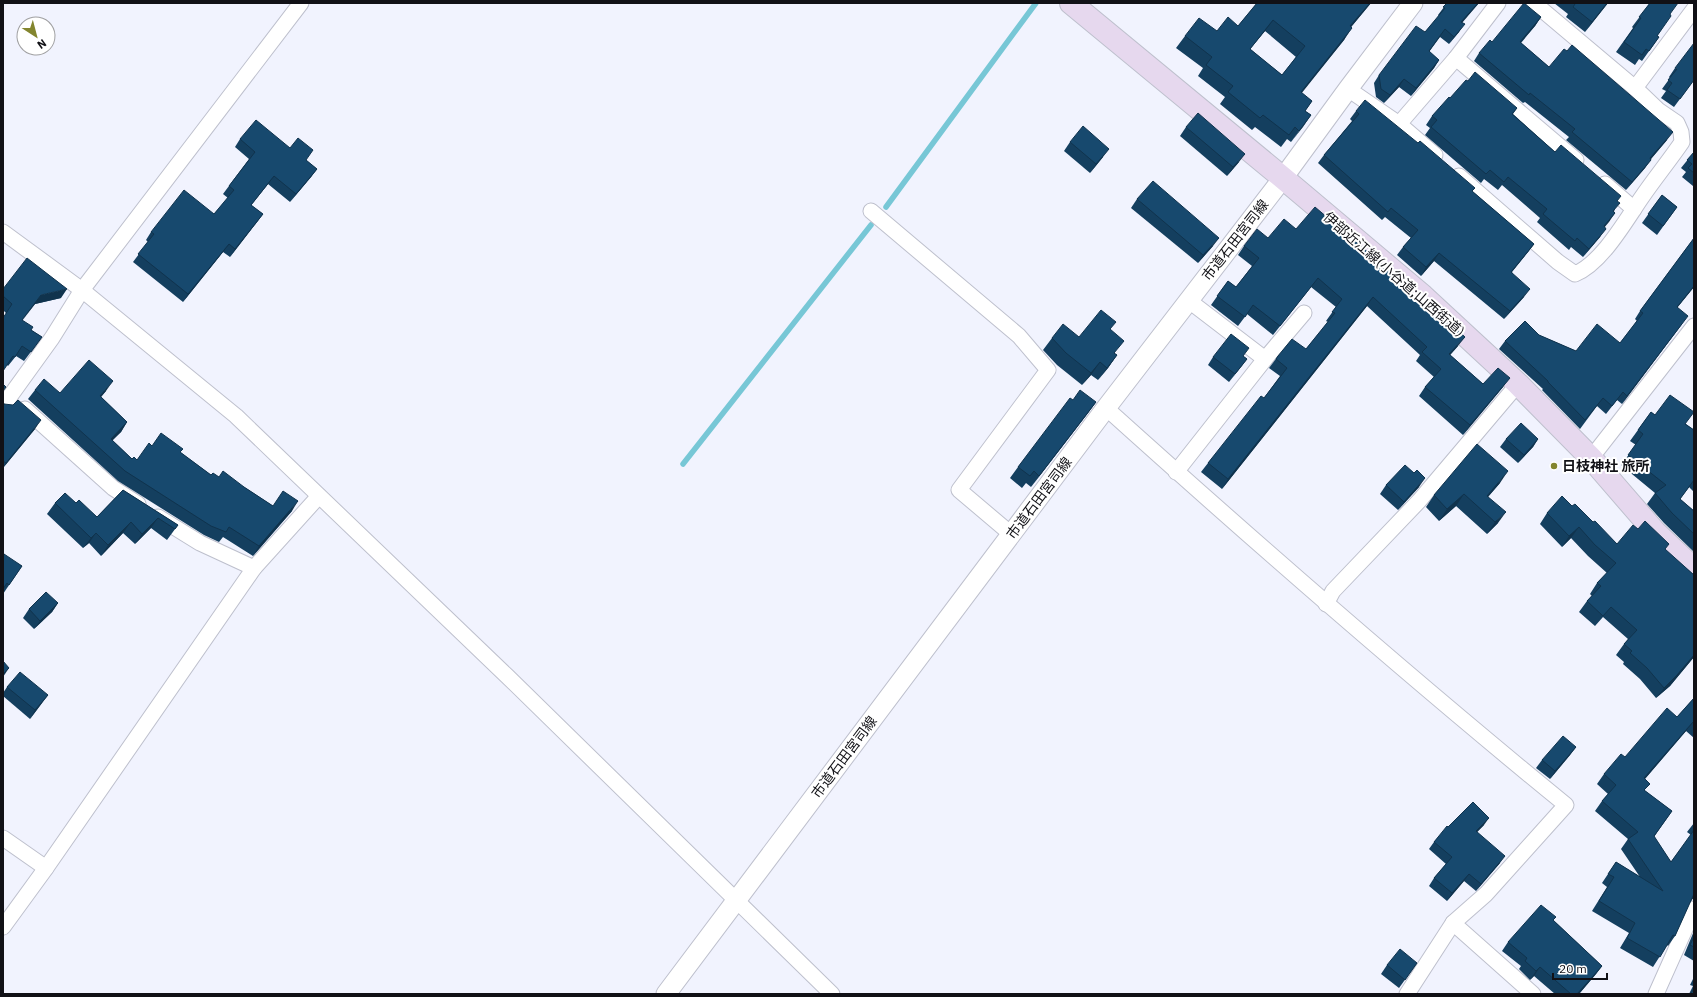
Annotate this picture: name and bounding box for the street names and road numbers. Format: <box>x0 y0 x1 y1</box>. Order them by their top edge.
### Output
street label: 市道石田宮司線 <box>1198 196 1272 284</box>
street label: 伊部近江線(小谷道;山西街道) <box>1320 208 1468 340</box>
street label: 市道石田宮司線 <box>1002 453 1076 543</box>
street label: 市道石田宮司線 <box>807 712 881 802</box>

